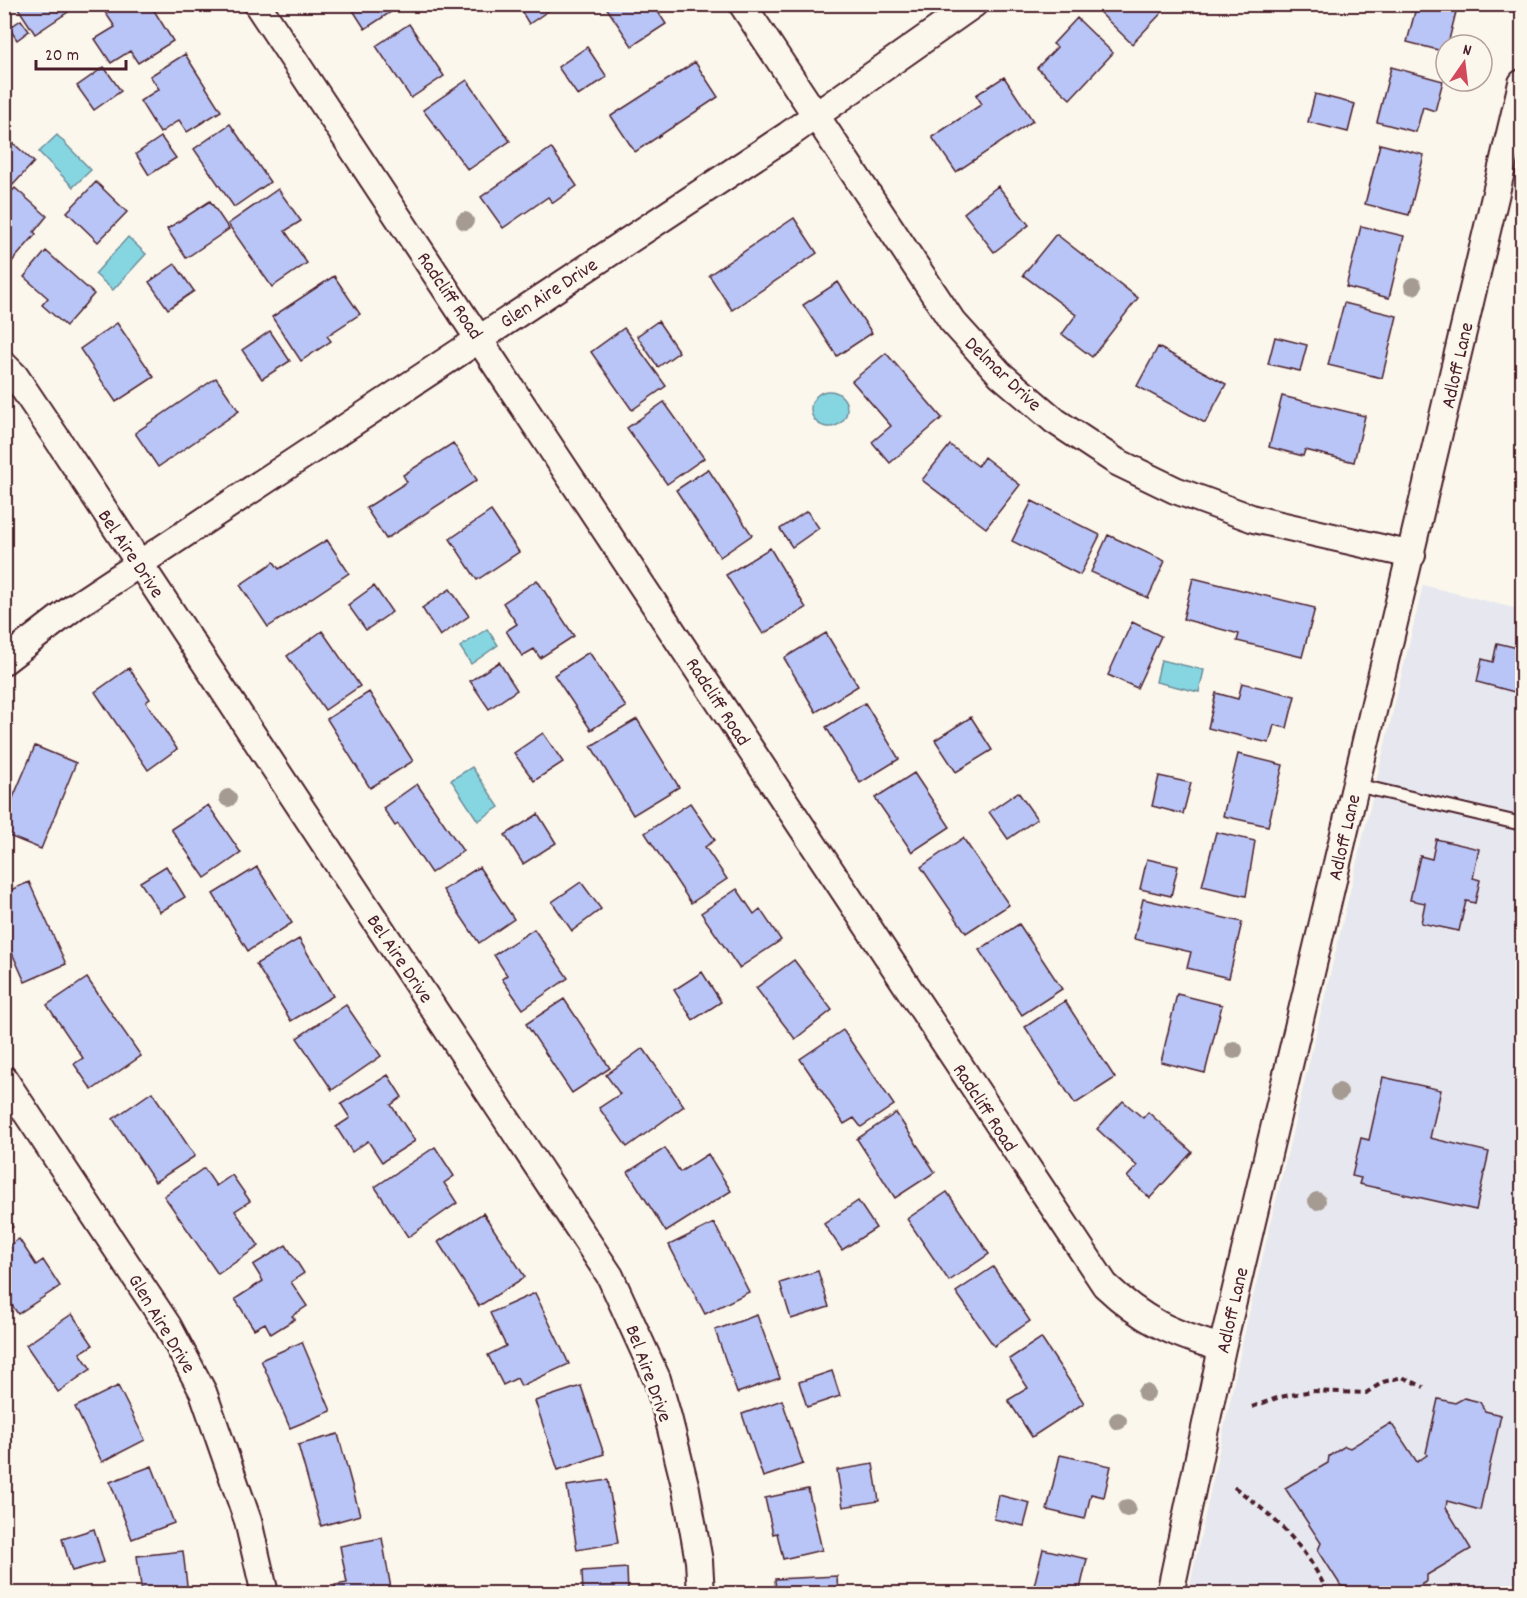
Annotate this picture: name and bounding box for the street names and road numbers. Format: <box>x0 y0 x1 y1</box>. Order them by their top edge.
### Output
street label: Radcliff Road <box>409 247 488 346</box>
street label: Glen Aire Drive <box>495 252 604 337</box>
street label: Adloff Lane <box>1435 320 1482 412</box>
street label: Delmar Drive <box>957 331 1047 419</box>
street label: Bel Aire Drive <box>90 505 170 605</box>
street label: Radcliff Road <box>677 653 756 752</box>
street label: Adloff Lane <box>1322 792 1369 884</box>
street label: Bel Aire Drive <box>359 910 439 1010</box>
street label: Radcliff Road <box>944 1059 1023 1158</box>
street label: Adloff Lane <box>1210 1265 1257 1357</box>
street label: Glen Aire Drive <box>120 1270 201 1380</box>
street label: Bel Aire Drive <box>617 1322 678 1427</box>

